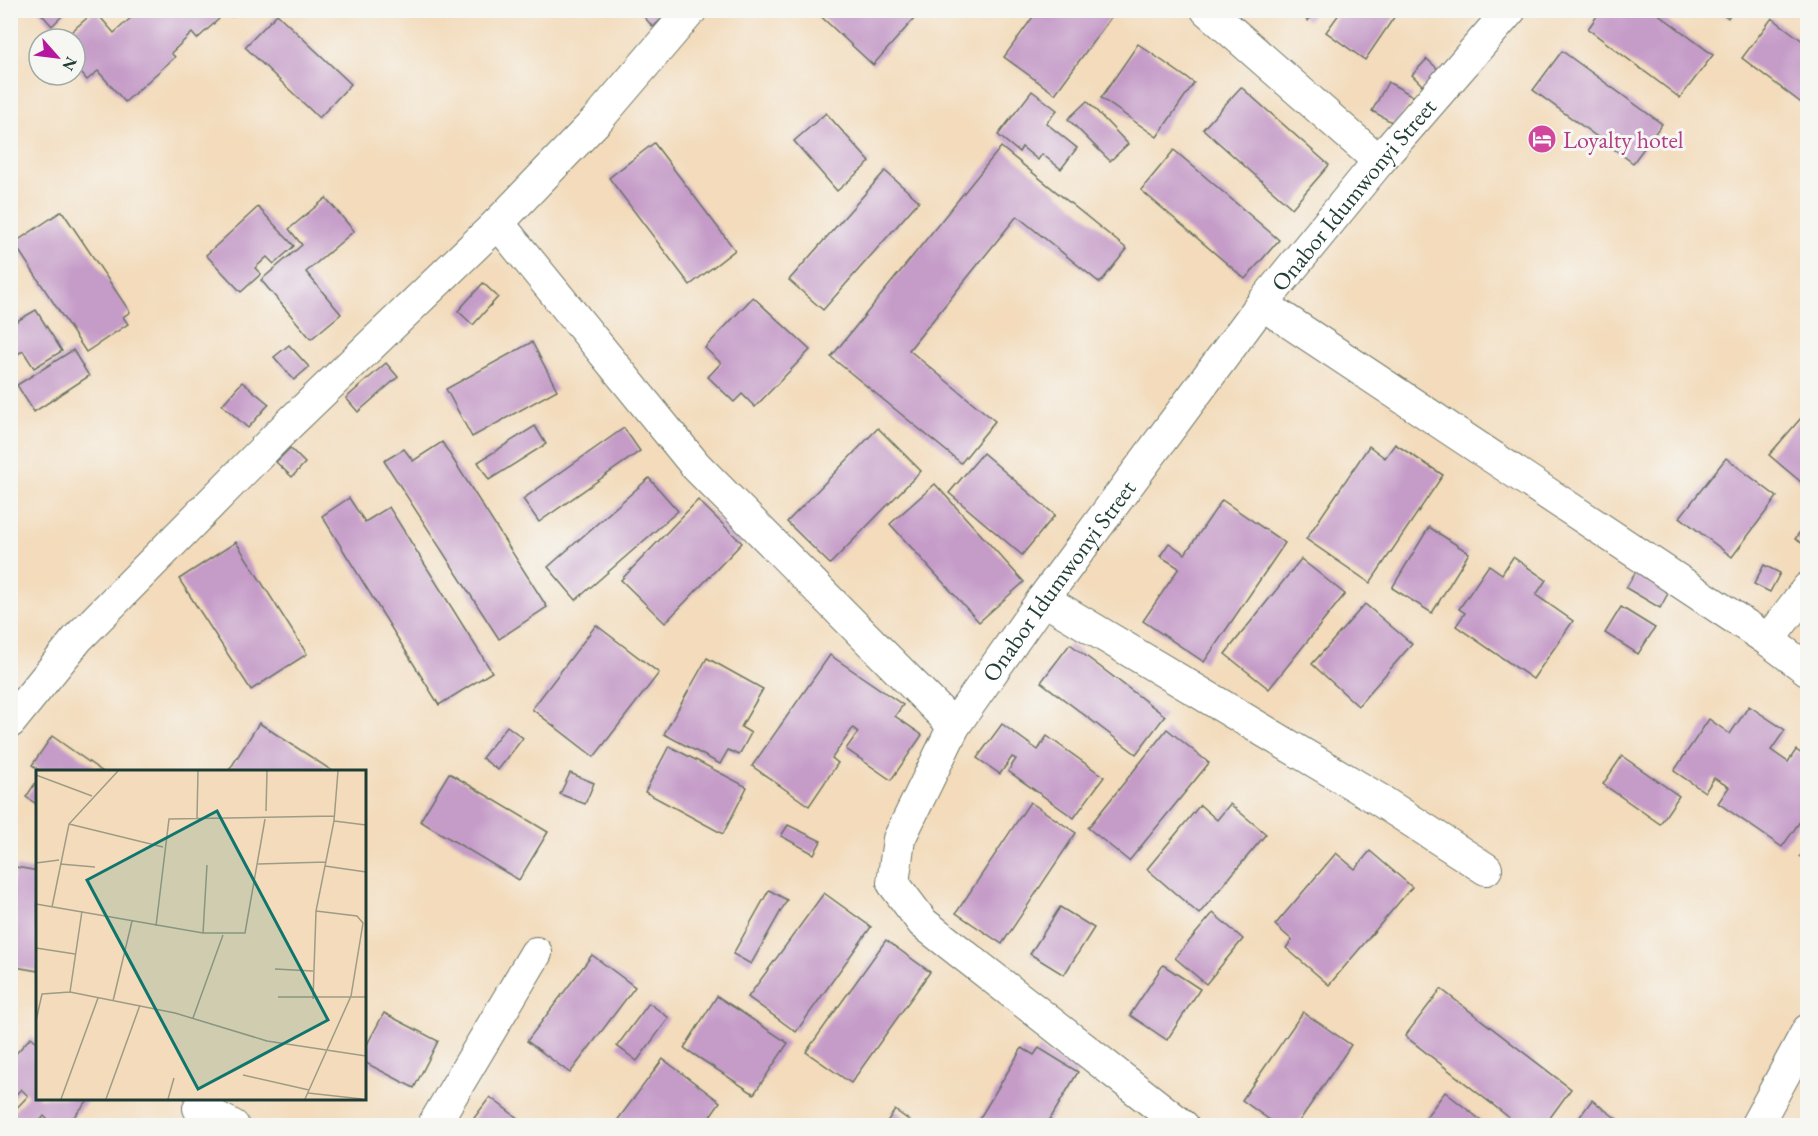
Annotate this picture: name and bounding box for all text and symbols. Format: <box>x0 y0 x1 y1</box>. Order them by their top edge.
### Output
north arrow <box>27 27 87 87</box>
text: N <box>57 53 82 74</box>
street label: Onabor Idumwonyi Street <box>1264 91 1443 297</box>
hotel icon: Loyalty hotel <box>1526 123 1558 155</box>
place label: Loyalty hotel <box>1563 124 1684 155</box>
street label: Onabor Idumwonyi Street <box>975 473 1142 687</box>
inset map <box>36 770 366 1100</box>

